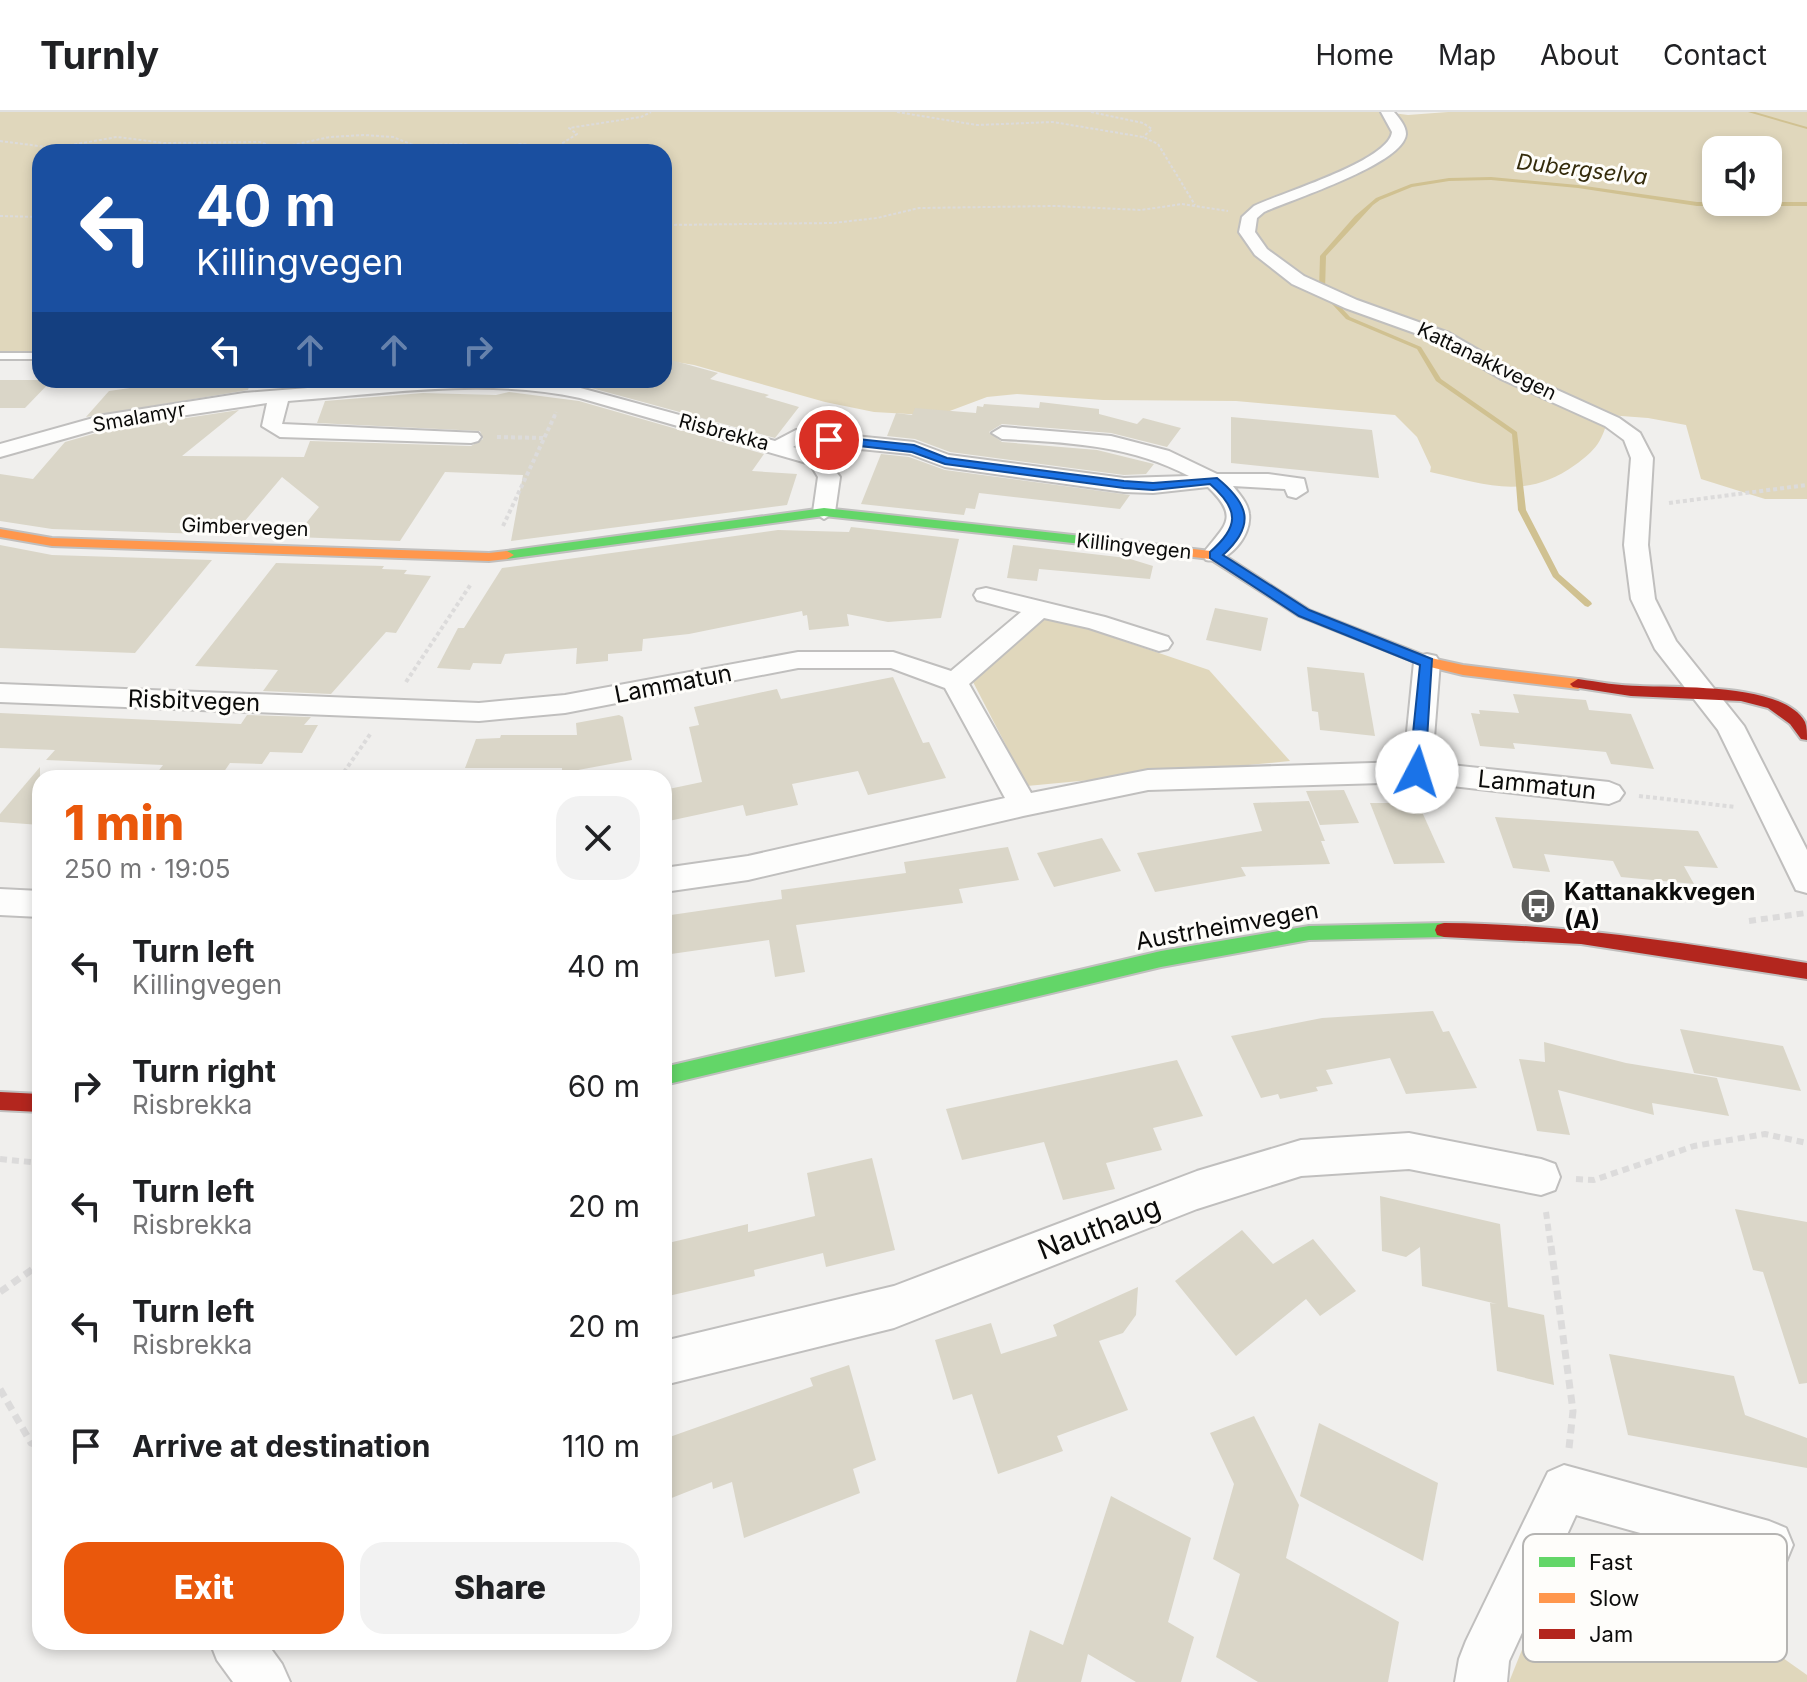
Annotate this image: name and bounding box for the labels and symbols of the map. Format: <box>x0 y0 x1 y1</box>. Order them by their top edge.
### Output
water label: Dubergselva <box>1515 148 1649 190</box>
street label: Kattanakkvegen <box>1413 317 1561 405</box>
street label: Smalamyr <box>91 397 188 437</box>
pin <box>795 406 863 474</box>
street label: Risbrekka <box>676 408 772 456</box>
street label: Gimbervegen <box>181 513 309 541</box>
street label: Killingvegen <box>1075 528 1193 564</box>
street label: Lammatun <box>612 658 734 709</box>
street label: Risbitvegen <box>127 684 261 717</box>
position arrow <box>1375 730 1459 814</box>
street label: Lammatun <box>1476 764 1598 805</box>
place label: Kattanakkvegen (A) <box>1564 877 1756 934</box>
bus stop icon: Kattanakkvegen (A) <box>1519 887 1557 925</box>
street label: Austrheimvegen <box>1133 895 1321 956</box>
street label: Nauthaug <box>1033 1189 1165 1267</box>
legend <box>1523 1534 1787 1662</box>
text: Fast <box>1589 1549 1633 1575</box>
text: Slow <box>1589 1585 1639 1611</box>
text: Jam <box>1589 1621 1633 1647</box>

